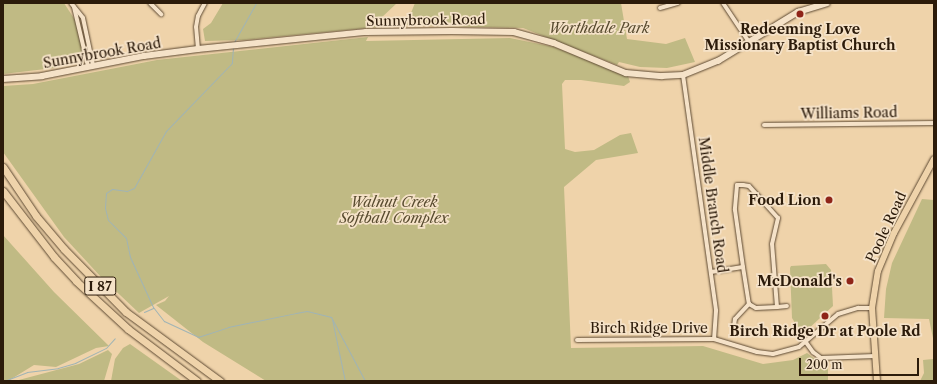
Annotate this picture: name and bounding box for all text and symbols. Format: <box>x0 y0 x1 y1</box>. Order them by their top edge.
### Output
marker: Redeeming Love Missionary Baptist Church <box>795 9 805 19</box>
street label: Sunnybrook Road <box>366 11 486 29</box>
park label: Worthdale Park <box>549 20 649 36</box>
place label: Redeeming Love Missionary Baptist Church <box>704 21 896 54</box>
street label: Sunnybrook Road <box>42 34 162 72</box>
street label: Williams Road <box>800 104 898 122</box>
street label: Middle Branch Road <box>695 136 731 274</box>
street label: Poole Road <box>862 189 910 265</box>
place label: Food Lion <box>748 192 821 208</box>
park label: Walnut Creek Softball Complex <box>340 194 448 226</box>
marker: Food Lion <box>824 195 834 205</box>
place label: McDonald's <box>757 273 842 289</box>
road number: I 87 <box>84 275 116 297</box>
marker: McDonald's <box>845 276 855 286</box>
marker: Birch Ridge Dr at Poole Rd <box>820 311 830 321</box>
street label: Birch Ridge Drive <box>590 320 708 336</box>
place label: Birch Ridge Dr at Poole Rd <box>729 323 921 339</box>
scale bar <box>801 350 921 376</box>
text: 200 m <box>806 357 843 372</box>

